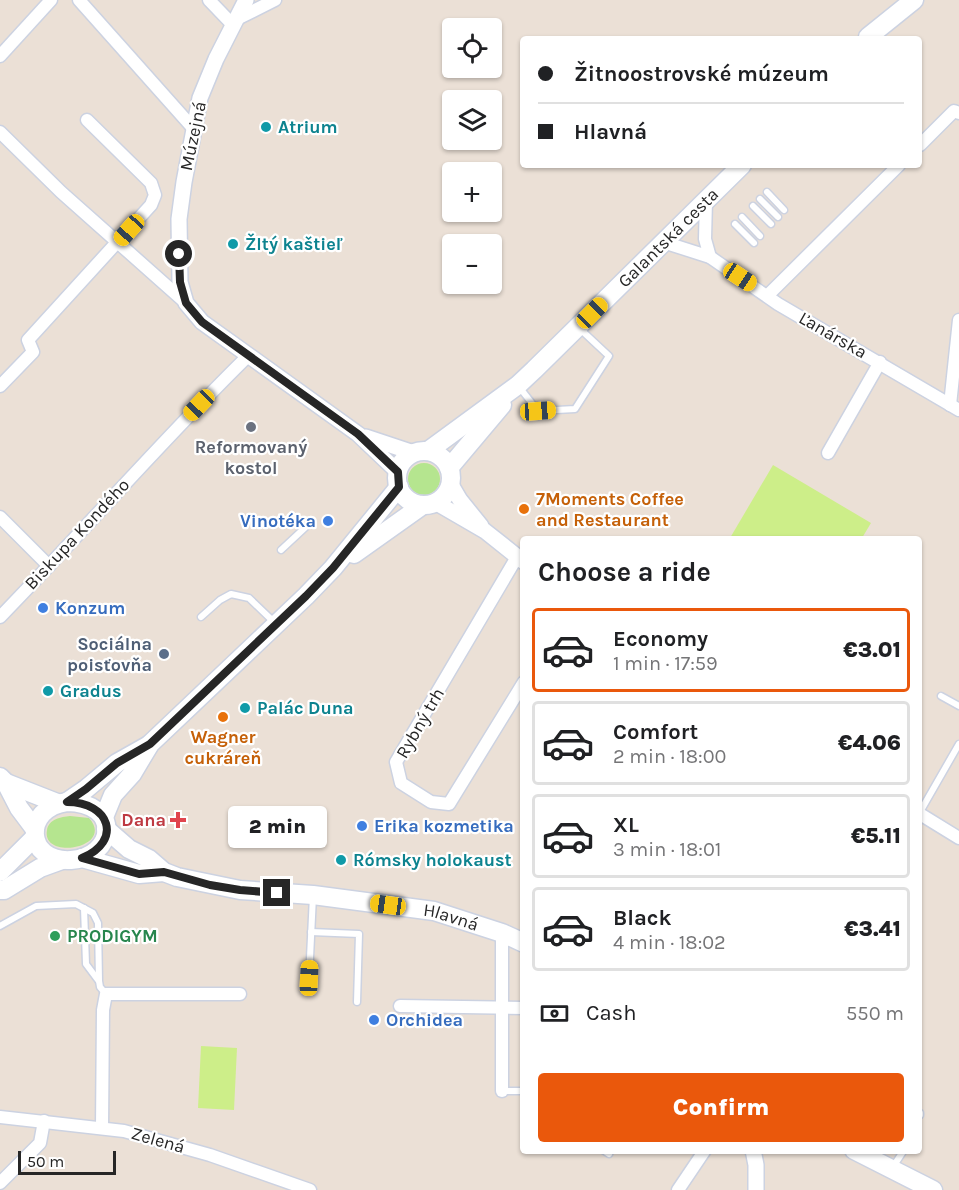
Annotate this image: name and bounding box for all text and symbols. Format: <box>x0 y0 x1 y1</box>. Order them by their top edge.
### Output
map controls <box>442 18 502 294</box>
button: locate <box>442 18 502 78</box>
text: Žitnoostrovské múzeum <box>574 61 829 87</box>
button: layers <box>442 90 502 150</box>
street label: Múzejná <box>175 99 211 173</box>
place label: Atrium <box>278 116 338 138</box>
text: Hlavná <box>574 119 647 145</box>
marker: Atrium <box>259 120 273 134</box>
button: + <box>442 162 502 222</box>
street label: Galantská cesta <box>613 183 723 292</box>
car <box>110 211 148 249</box>
place label: Žltý kaštieľ <box>245 233 343 255</box>
button: − <box>442 234 502 294</box>
marker: Žltý kaštieľ <box>226 237 240 251</box>
route start <box>165 240 192 267</box>
car <box>720 260 760 294</box>
car <box>573 294 611 332</box>
street label: Ľanárska <box>795 307 871 363</box>
car <box>180 386 218 424</box>
car <box>519 401 557 421</box>
marker: Reformovaný kostol <box>244 420 258 434</box>
place label: Reformovaný kostol <box>195 436 307 479</box>
street label: Biskupa Kondého <box>20 474 134 594</box>
place label: 7Moments Coffee and Restaurant <box>536 488 684 531</box>
marker: 7Moments Coffee and Restaurant <box>517 502 531 516</box>
place label: Vinotéka <box>240 510 316 532</box>
marker: Vinotéka <box>321 514 335 528</box>
text: Choose a ride <box>538 556 711 588</box>
place label: Konzum <box>55 597 125 619</box>
marker: Konzum <box>36 601 50 615</box>
icon: car <box>541 623 595 677</box>
text: Economy <box>613 626 708 652</box>
place label: Sociálna poisťovňa <box>67 633 152 676</box>
text: €3.01 <box>843 637 901 663</box>
marker: Sociálna poisťovňa <box>157 647 171 661</box>
text: 1 min · 17:59 <box>613 652 718 675</box>
place label: Gradus <box>60 680 122 702</box>
marker: Gradus <box>41 684 55 698</box>
street label: Rybný trh <box>391 684 449 762</box>
place label: Palác Duna <box>257 697 353 719</box>
marker: Palác Duna <box>238 701 252 715</box>
marker: Wagner cukráreň <box>216 710 230 724</box>
icon: car <box>541 716 595 770</box>
text: Comfort <box>613 719 698 745</box>
place label: Wagner cukráreň <box>185 726 261 769</box>
text: €4.06 <box>838 730 901 756</box>
text: 2 min · 18:00 <box>613 745 726 768</box>
callout: 2 min <box>228 806 326 848</box>
place label: Dana <box>121 809 166 831</box>
icon: car <box>541 809 595 863</box>
text: XL <box>613 812 639 838</box>
marker: Dana <box>171 813 185 827</box>
text: 2 min <box>249 815 306 838</box>
place label: Erika kozmetika <box>374 815 514 837</box>
marker: Erika kozmetika <box>355 819 369 833</box>
text: €5.11 <box>851 823 901 849</box>
text: 3 min · 18:01 <box>613 838 721 861</box>
place label: Rómsky holokaust <box>353 849 512 871</box>
marker: Rómsky holokaust <box>334 853 348 867</box>
route end <box>263 879 290 906</box>
car <box>369 894 407 916</box>
street label: Hlavná <box>422 899 481 936</box>
icon: car <box>541 902 595 956</box>
text: Black <box>613 905 672 931</box>
text: €3.41 <box>844 916 901 942</box>
place label: PRODIGYM <box>67 925 158 947</box>
marker: PRODIGYM <box>48 929 62 943</box>
text: 4 min · 18:02 <box>613 931 726 954</box>
car <box>299 960 319 996</box>
icon: cash <box>538 997 571 1030</box>
text: Cash <box>586 1000 636 1026</box>
text: 550 m <box>846 1002 904 1025</box>
place label: Orchidea <box>386 1009 463 1031</box>
marker: Orchidea <box>367 1013 381 1027</box>
button: Confirm <box>538 1073 904 1142</box>
street label: Zelená <box>129 1122 187 1158</box>
scale bar <box>18 1148 116 1176</box>
text: 50 m <box>27 1152 64 1171</box>

